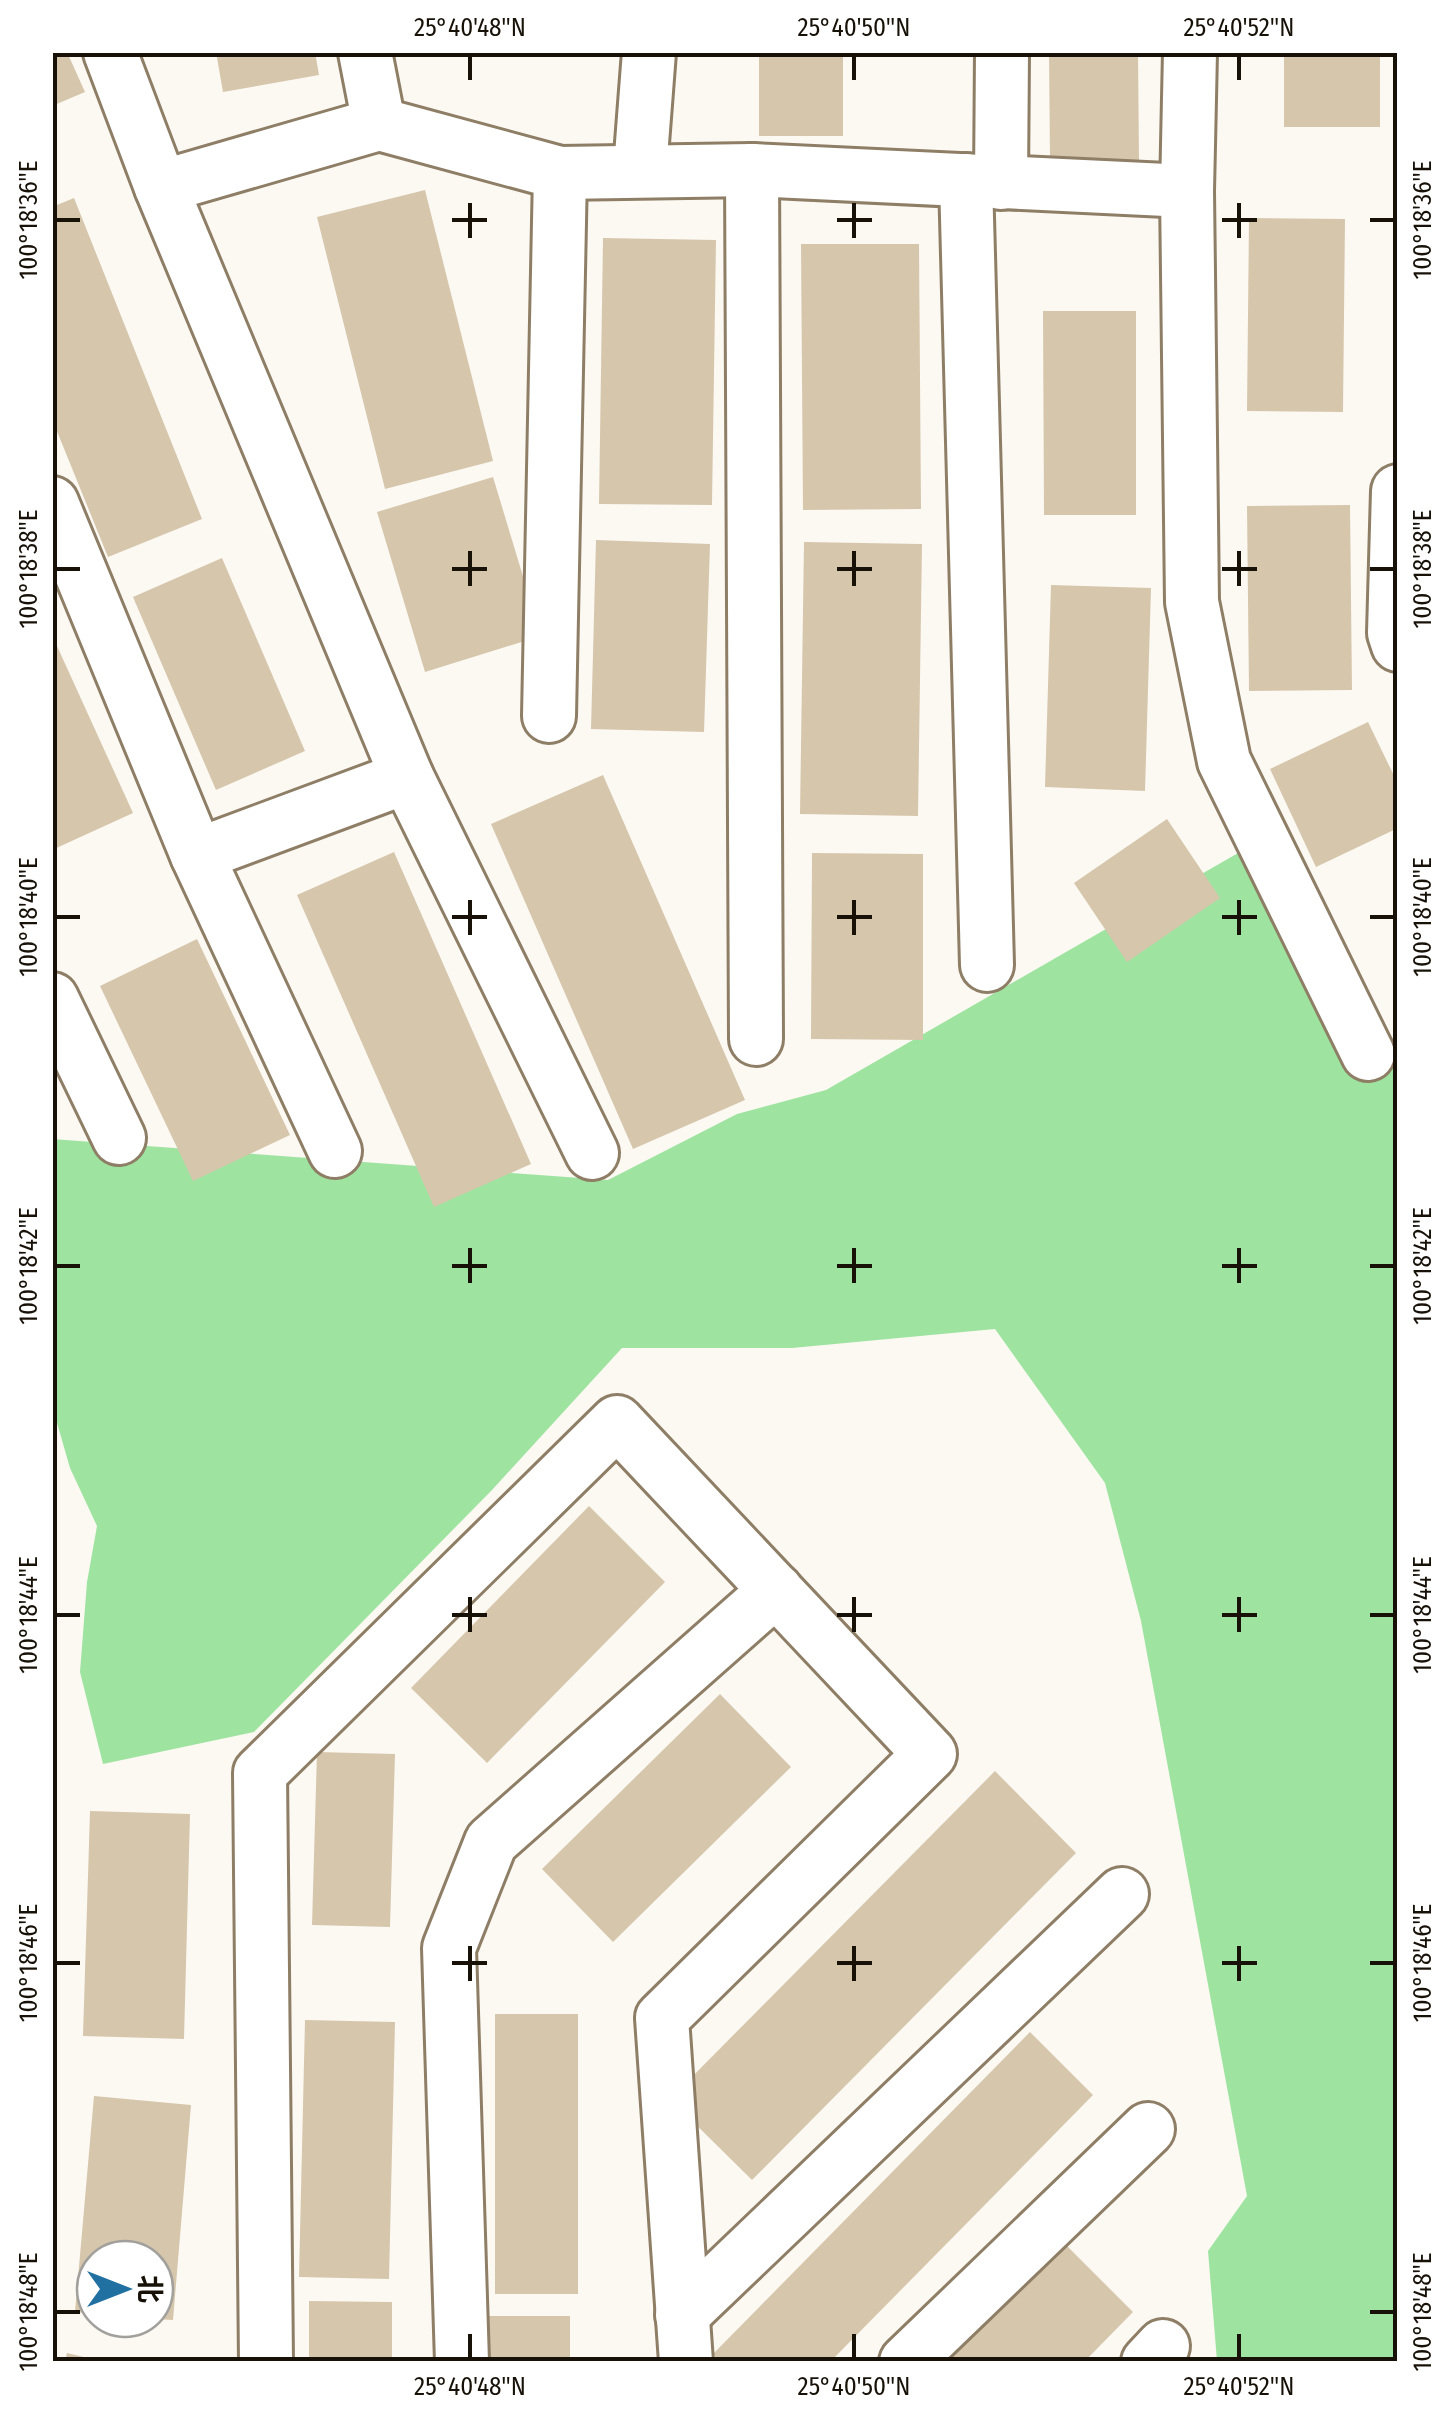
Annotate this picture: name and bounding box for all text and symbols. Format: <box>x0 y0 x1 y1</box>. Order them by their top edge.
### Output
text: 25°40'48"N <box>414 13 526 43</box>
text: 25°40'50"N <box>798 13 910 43</box>
text: 25°40'52"N <box>1184 13 1294 43</box>
text: 100°18'36"E <box>14 161 44 279</box>
text: 100°18'36"E <box>1408 161 1438 279</box>
text: 100°18'38"E <box>14 509 44 629</box>
text: 100°18'38"E <box>1408 509 1438 629</box>
text: 100°18'40"E <box>14 857 44 977</box>
text: 100°18'40"E <box>1408 857 1438 977</box>
text: 100°18'42"E <box>14 1207 44 1325</box>
text: 100°18'42"E <box>1408 1207 1438 1325</box>
text: 100°18'44"E <box>14 1556 44 1674</box>
text: 100°18'44"E <box>1408 1556 1438 1674</box>
text: 100°18'46"E <box>14 1904 44 2022</box>
text: 100°18'46"E <box>1408 1904 1438 2022</box>
north arrow <box>75 2239 175 2339</box>
text: 100°18'48"E <box>14 2253 44 2371</box>
text: 100°18'48"E <box>1408 2253 1438 2371</box>
text: 北 <box>133 2275 166 2303</box>
text: 25°40'48"N <box>414 2372 526 2402</box>
text: 25°40'50"N <box>798 2372 910 2402</box>
text: 25°40'52"N <box>1184 2372 1294 2402</box>

